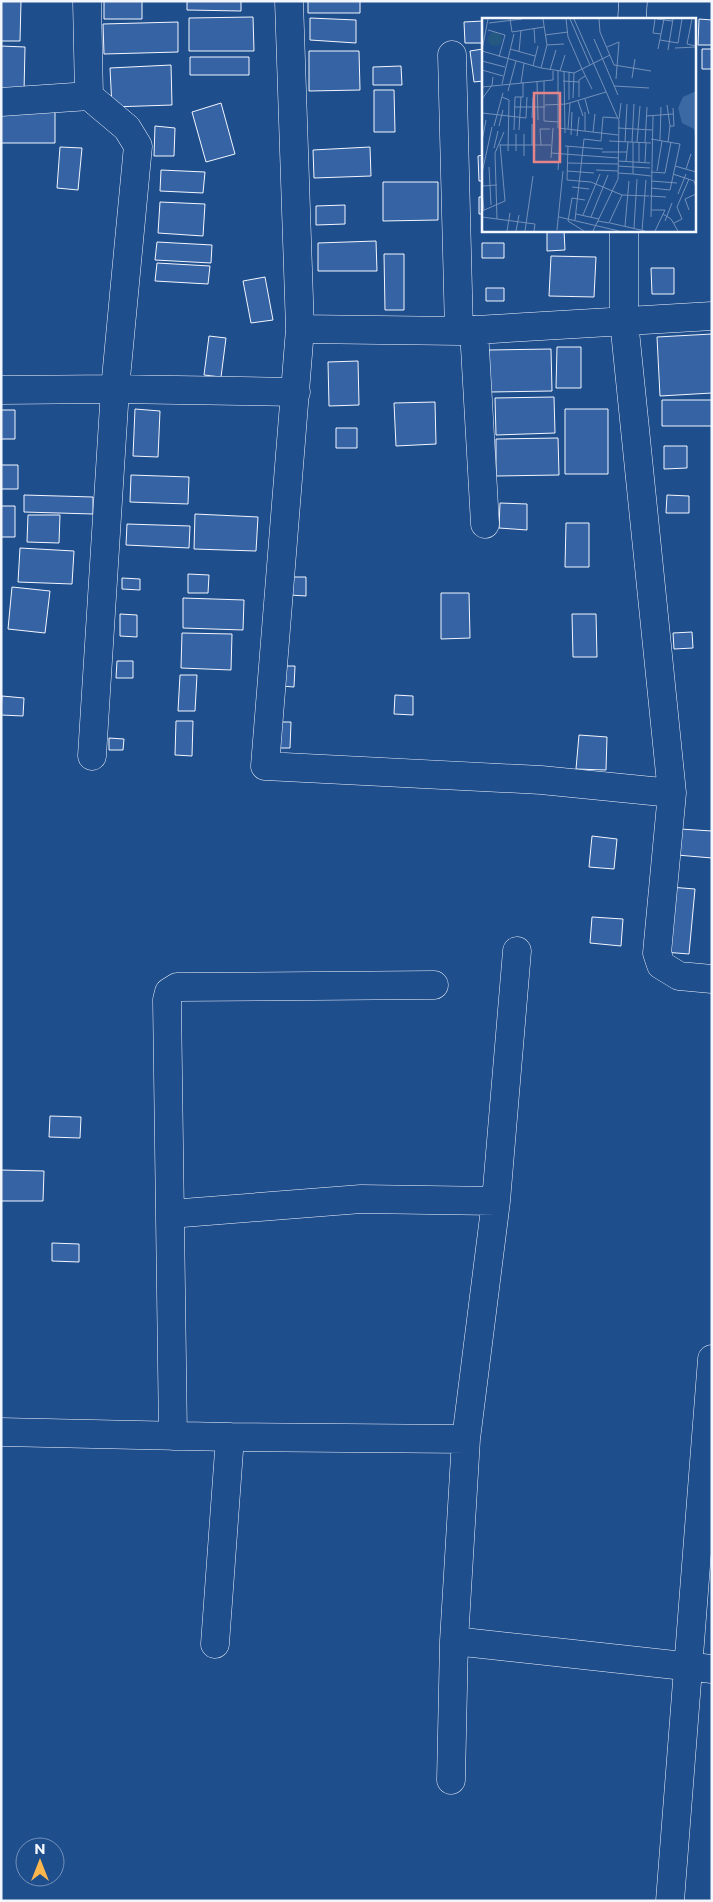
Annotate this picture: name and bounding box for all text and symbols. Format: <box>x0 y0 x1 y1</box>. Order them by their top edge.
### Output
inset map <box>482 18 696 231</box>
north arrow <box>15 1837 65 1887</box>
text: N <box>34 1840 46 1858</box>

